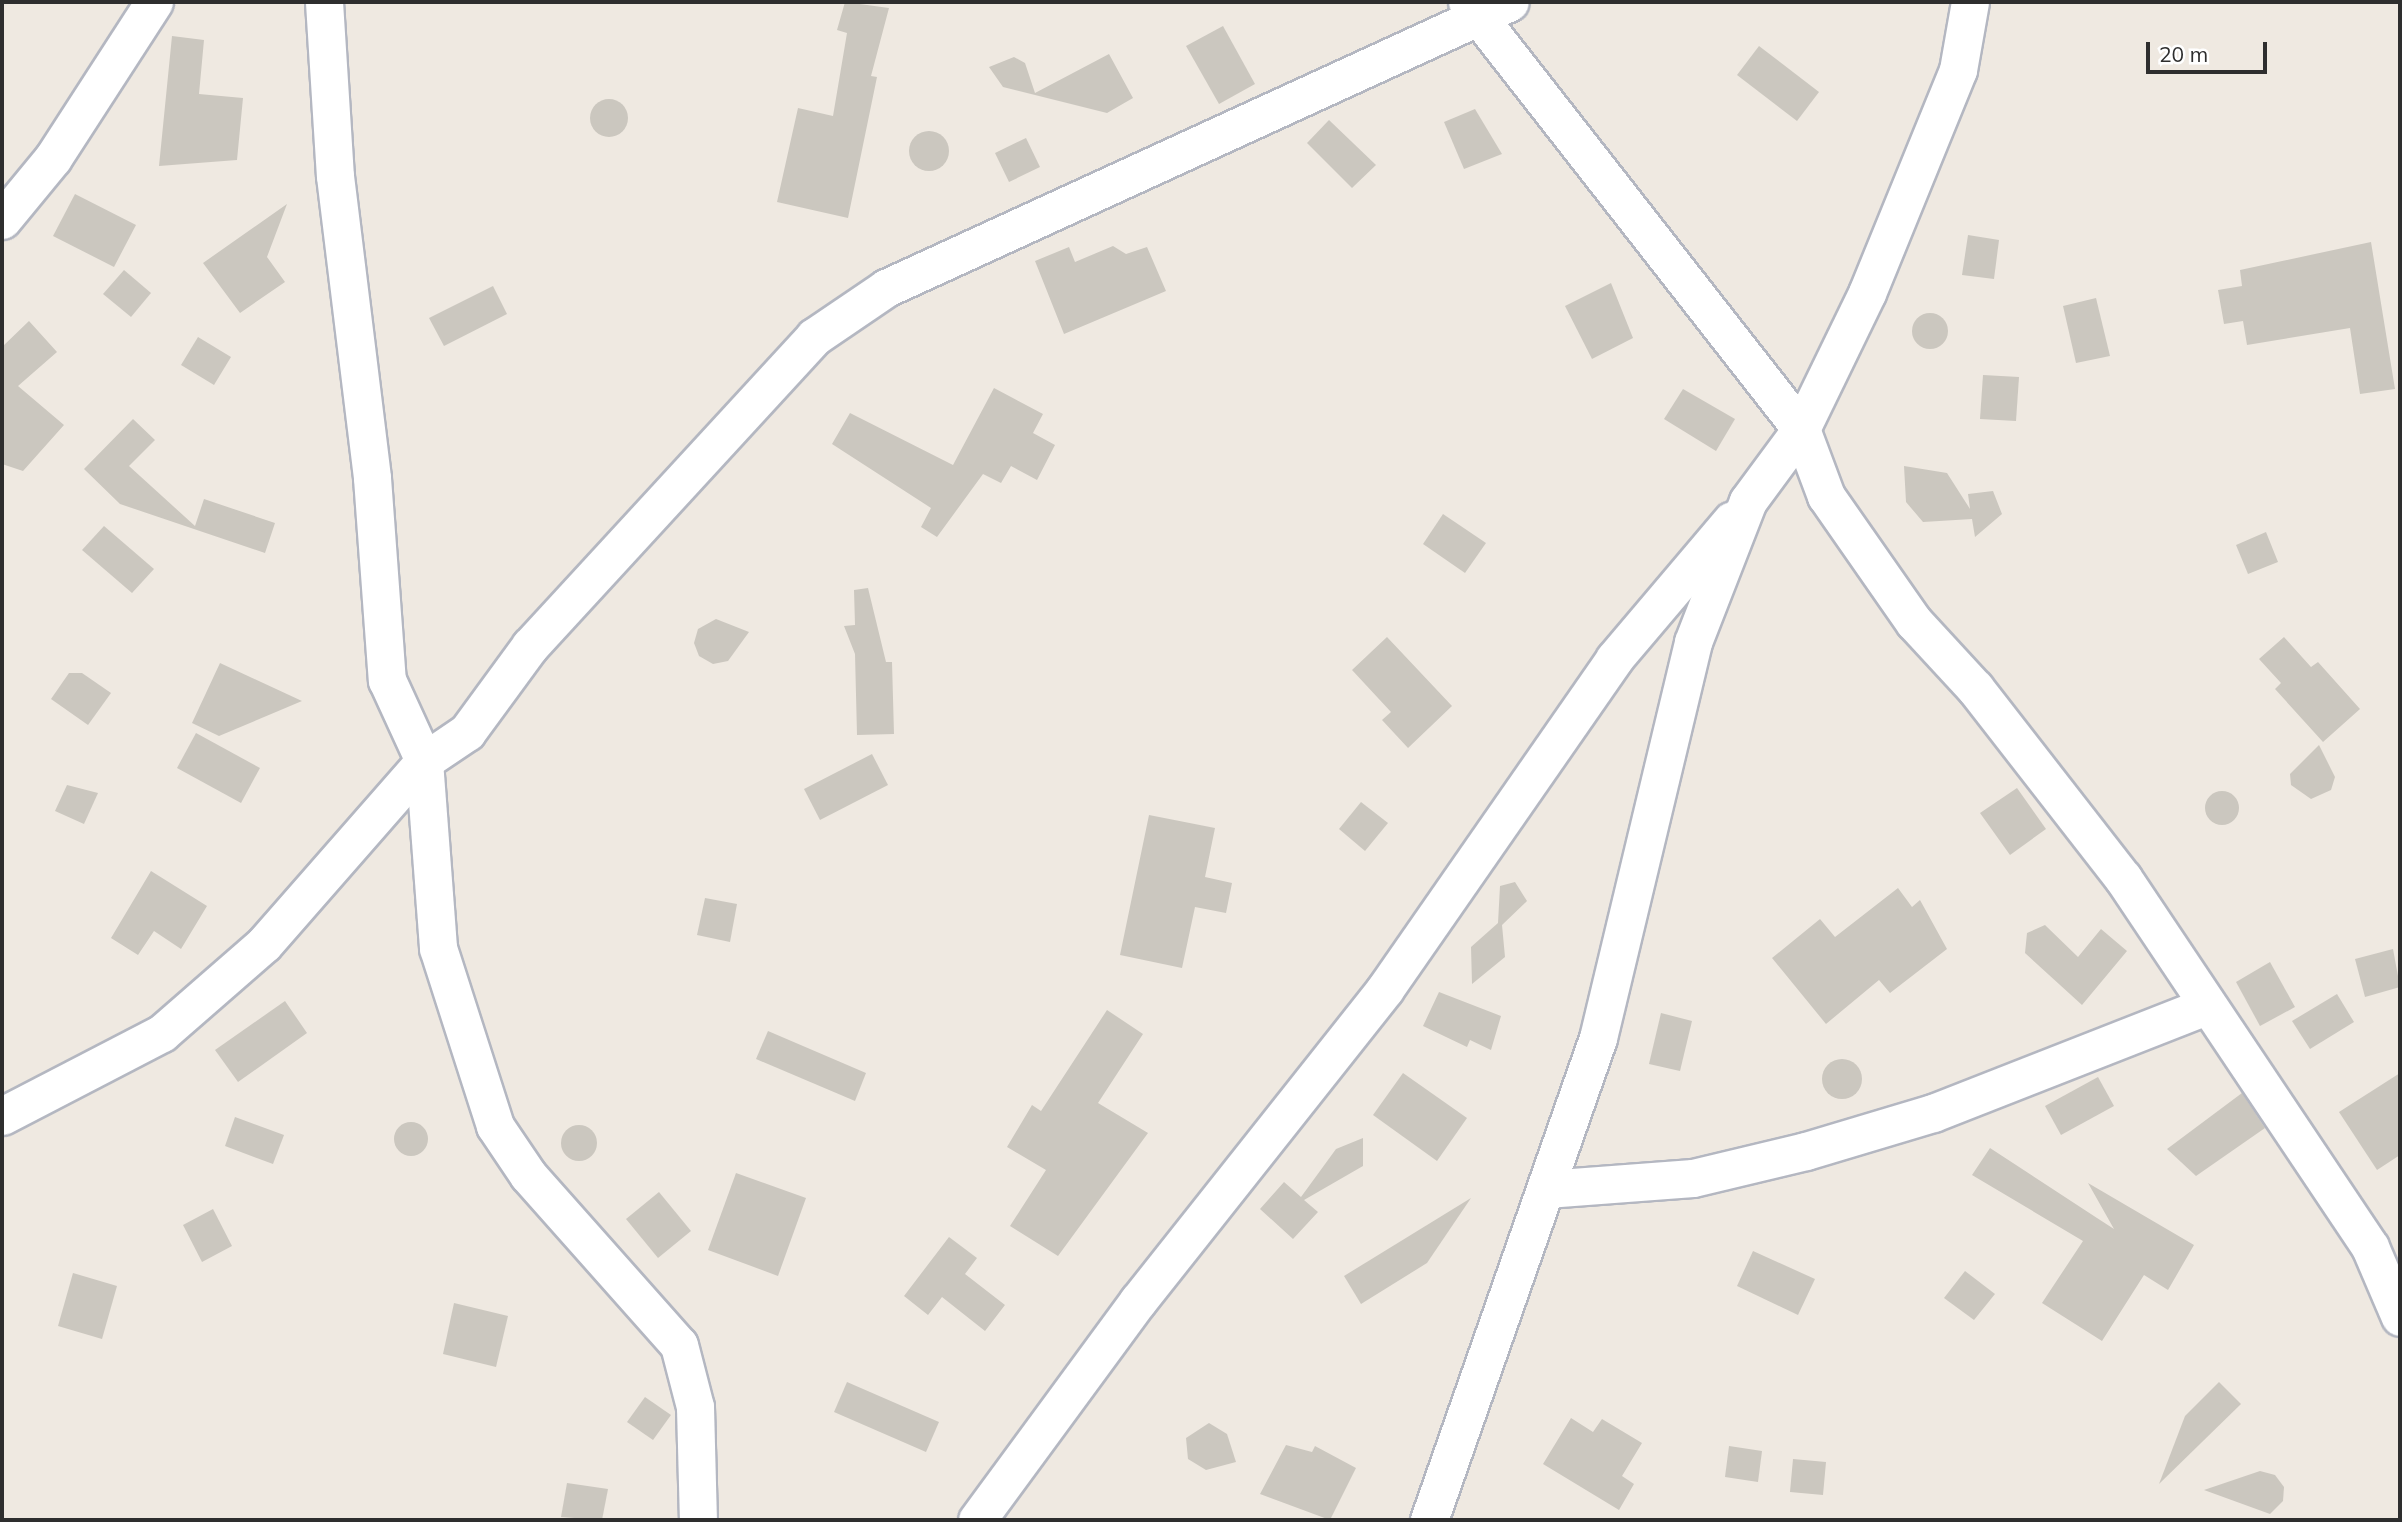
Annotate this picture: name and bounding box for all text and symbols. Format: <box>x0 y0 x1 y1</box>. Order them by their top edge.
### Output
scale bar <box>2150 28 2271 72</box>
text: 20 m <box>2159 41 2208 67</box>

